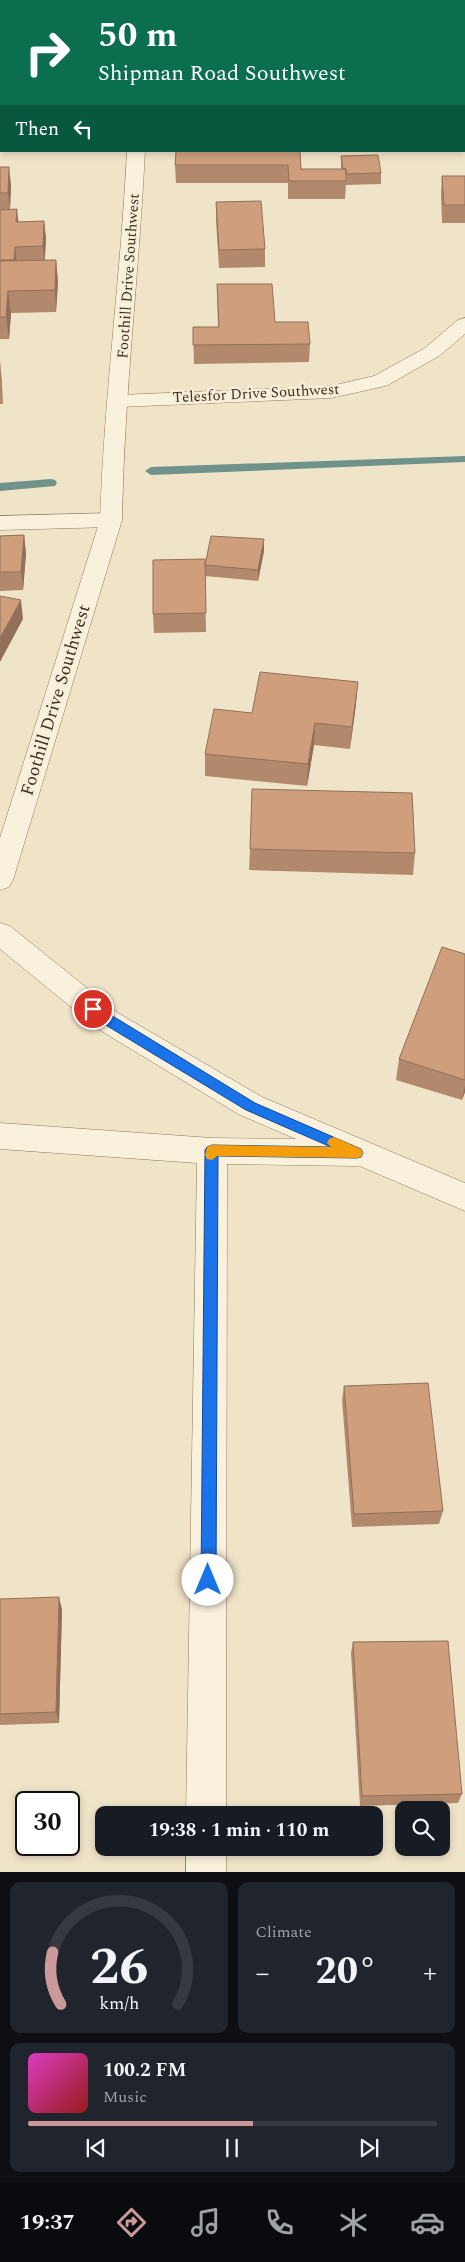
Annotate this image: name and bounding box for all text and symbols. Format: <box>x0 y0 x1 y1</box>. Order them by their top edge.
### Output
text: 50 m <box>98 9 178 62</box>
icon: right <box>15 20 80 85</box>
text: Shipman Road Southwest <box>98 57 346 90</box>
text: Then <box>15 115 59 144</box>
icon: left <box>69 115 97 143</box>
street label: Foothill Drive Southwest <box>111 193 146 359</box>
street label: Telesfor Drive Southwest <box>172 378 340 409</box>
street label: Foothill Drive Southwest <box>14 601 97 799</box>
pin <box>72 988 114 1030</box>
icon: arrive <box>79 995 107 1023</box>
position arrow <box>181 1553 233 1605</box>
speed limit sign: 30 <box>15 1791 80 1856</box>
map controls <box>395 1801 450 1856</box>
button: search <box>395 1801 450 1856</box>
text: 19:38 · 1 min · 110 m <box>149 1816 329 1845</box>
text: Climate <box>256 1920 312 1944</box>
text: 26 <box>90 1928 148 2007</box>
text: 20° <box>315 1943 377 2001</box>
text: − <box>256 1952 270 1995</box>
text: + <box>423 1952 437 1995</box>
text: km/h <box>99 1990 139 2017</box>
text: 100.2 FM <box>103 2056 186 2085</box>
text: Music <box>103 2085 147 2109</box>
icon: previous <box>82 2134 110 2162</box>
icon: pause <box>218 2134 246 2162</box>
icon: next <box>355 2134 383 2162</box>
icon: directions <box>114 2205 149 2240</box>
icon: music <box>188 2205 223 2240</box>
icon: phone <box>262 2205 297 2240</box>
icon: climate <box>336 2205 371 2240</box>
icon: car <box>410 2205 445 2240</box>
text: 19:37 <box>20 2206 75 2239</box>

